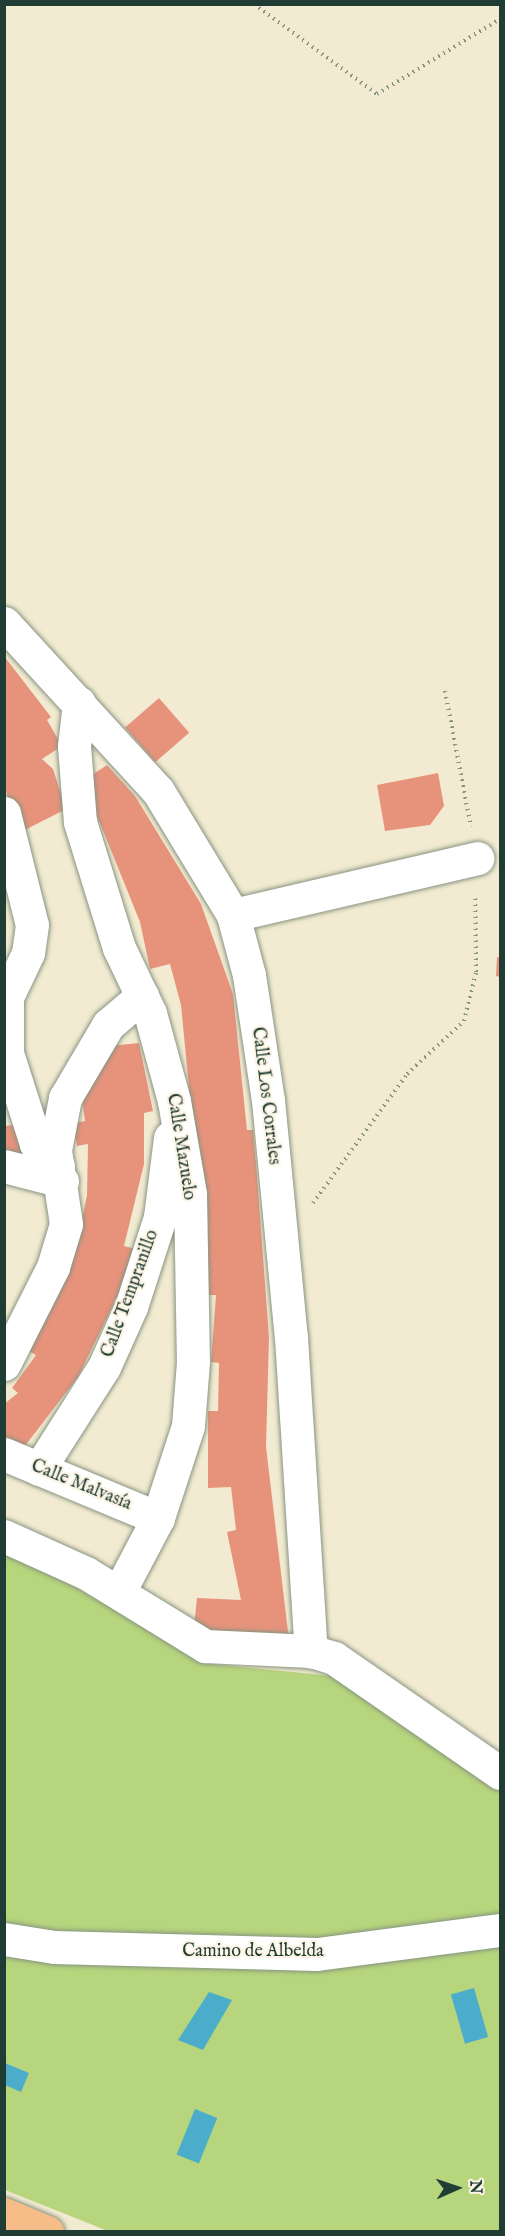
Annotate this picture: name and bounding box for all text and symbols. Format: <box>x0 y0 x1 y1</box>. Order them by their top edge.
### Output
street label: Calle Los Corrales <box>246 1026 284 1166</box>
street label: Calle Mazuelo <box>161 1092 199 1202</box>
street label: Calle Tempranillo <box>98 1227 164 1361</box>
street label: Calle Malvasía <box>28 1456 134 1516</box>
street label: Camino de Albelda <box>182 1941 324 1963</box>
north arrow <box>427 2158 487 2218</box>
text: N <box>465 2180 485 2194</box>

